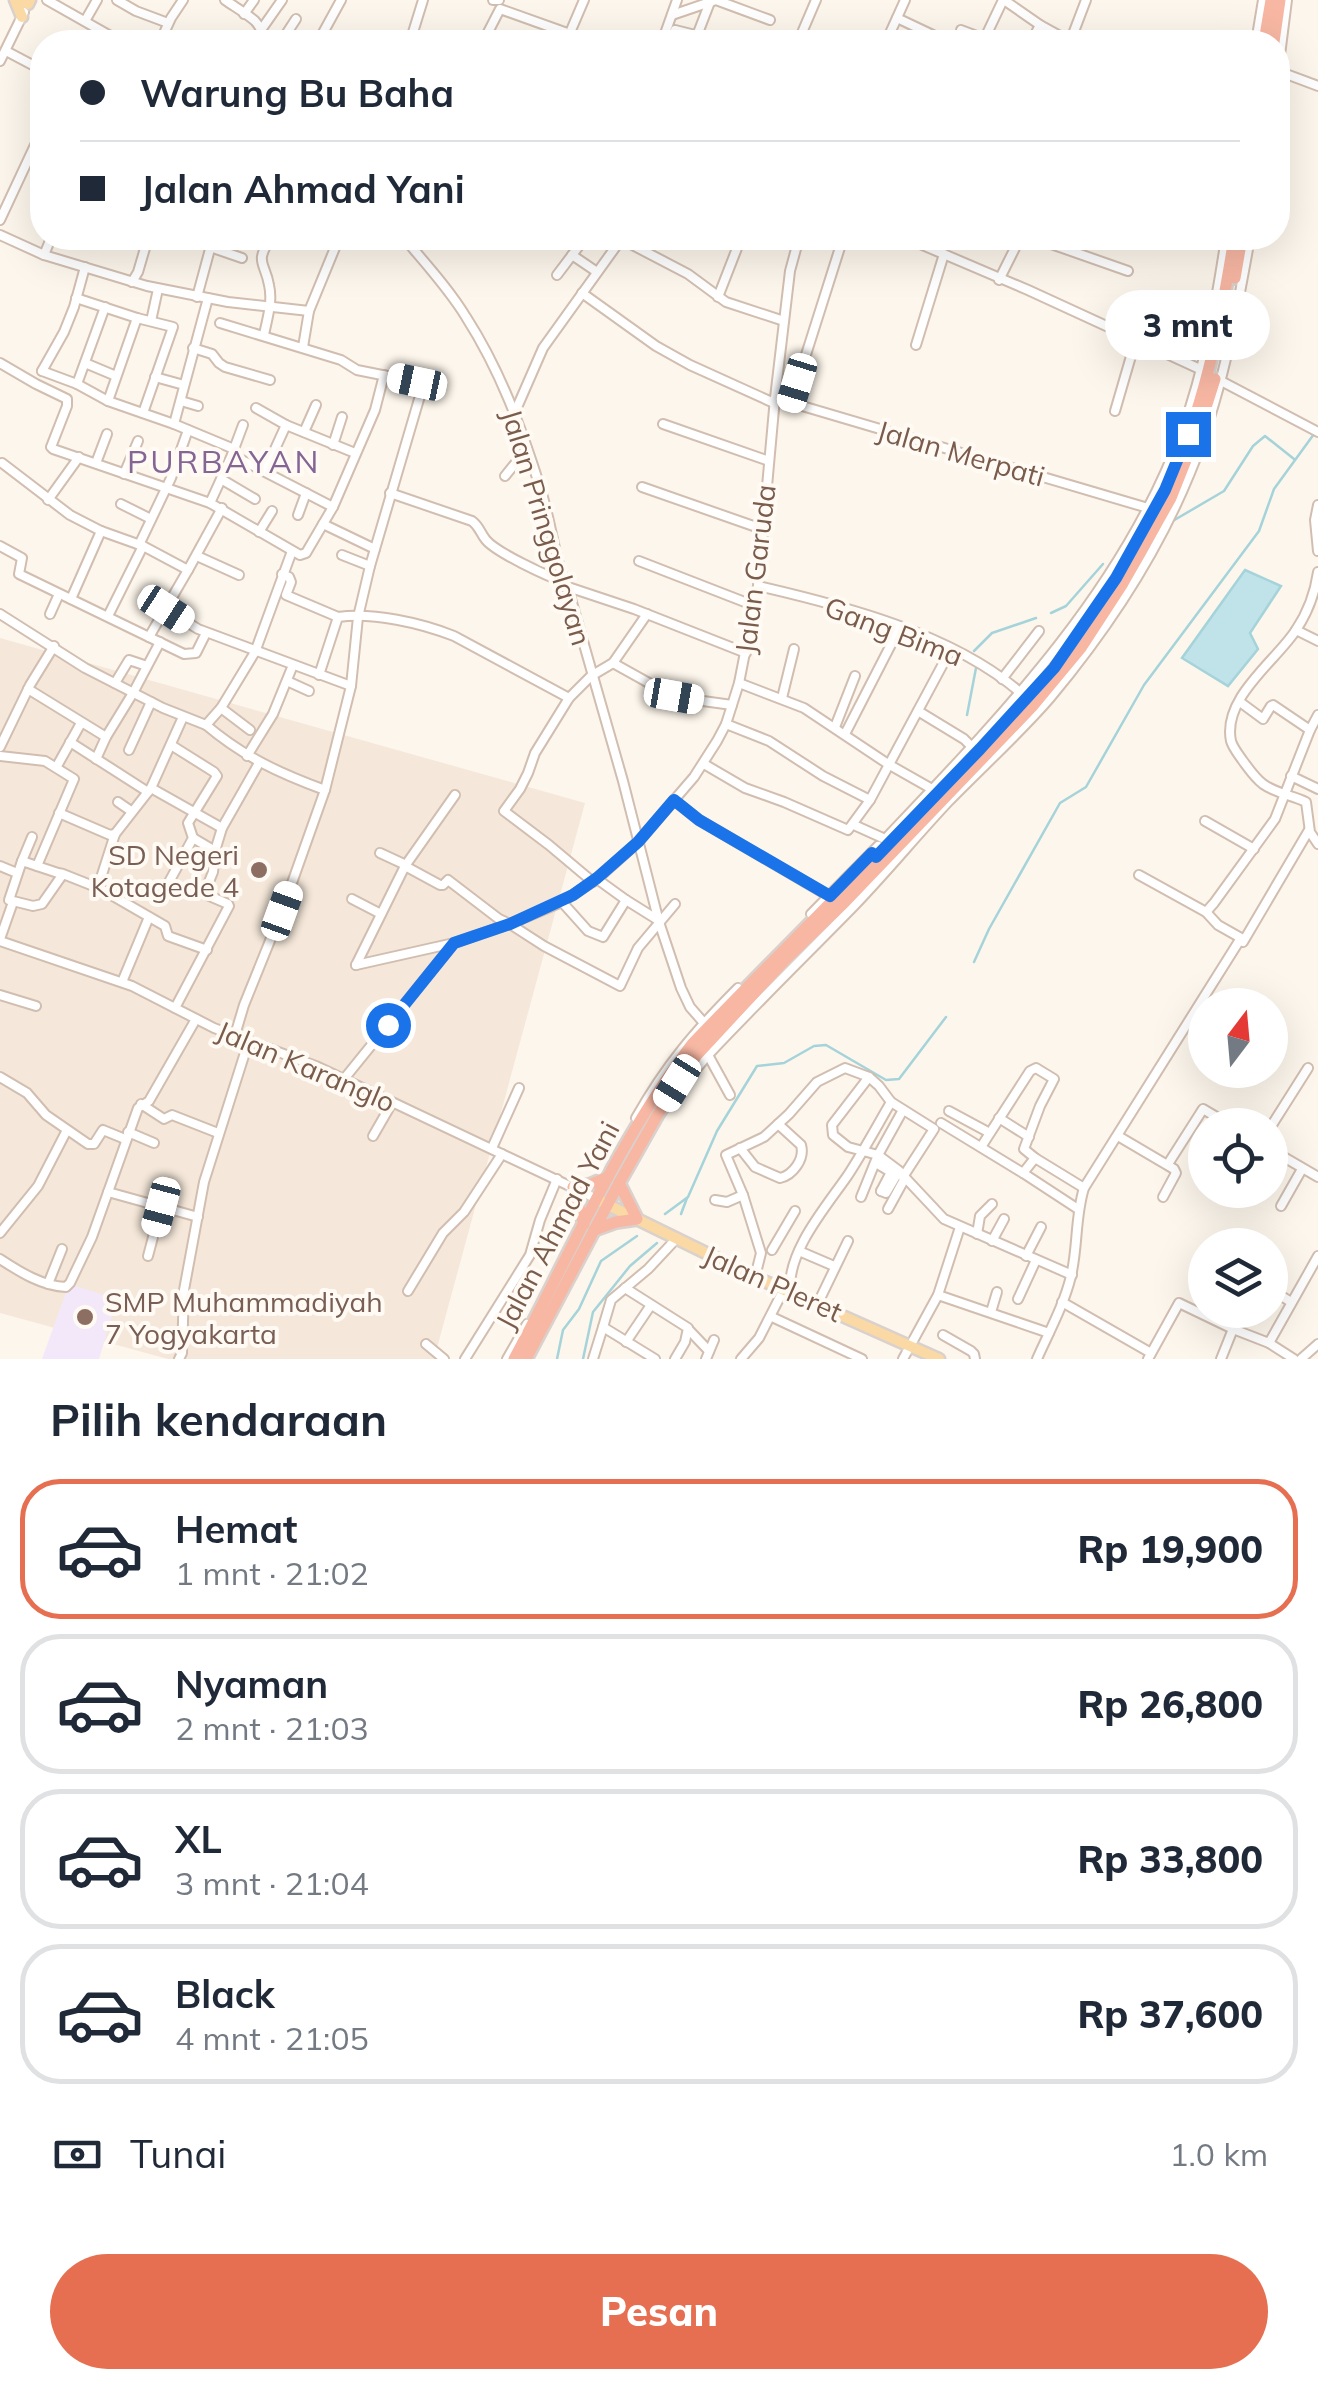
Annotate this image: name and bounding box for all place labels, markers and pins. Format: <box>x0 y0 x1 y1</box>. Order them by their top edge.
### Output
place label: SD Negeri Kotagede 4 <box>91 837 239 904</box>
marker: SD Negeri Kotagede 4 <box>248 859 270 881</box>
place label: SMP Muhammadiyah 7 Yogyakarta <box>105 1284 383 1351</box>
marker: SMP Muhammadiyah 7 Yogyakarta <box>74 1306 96 1328</box>

